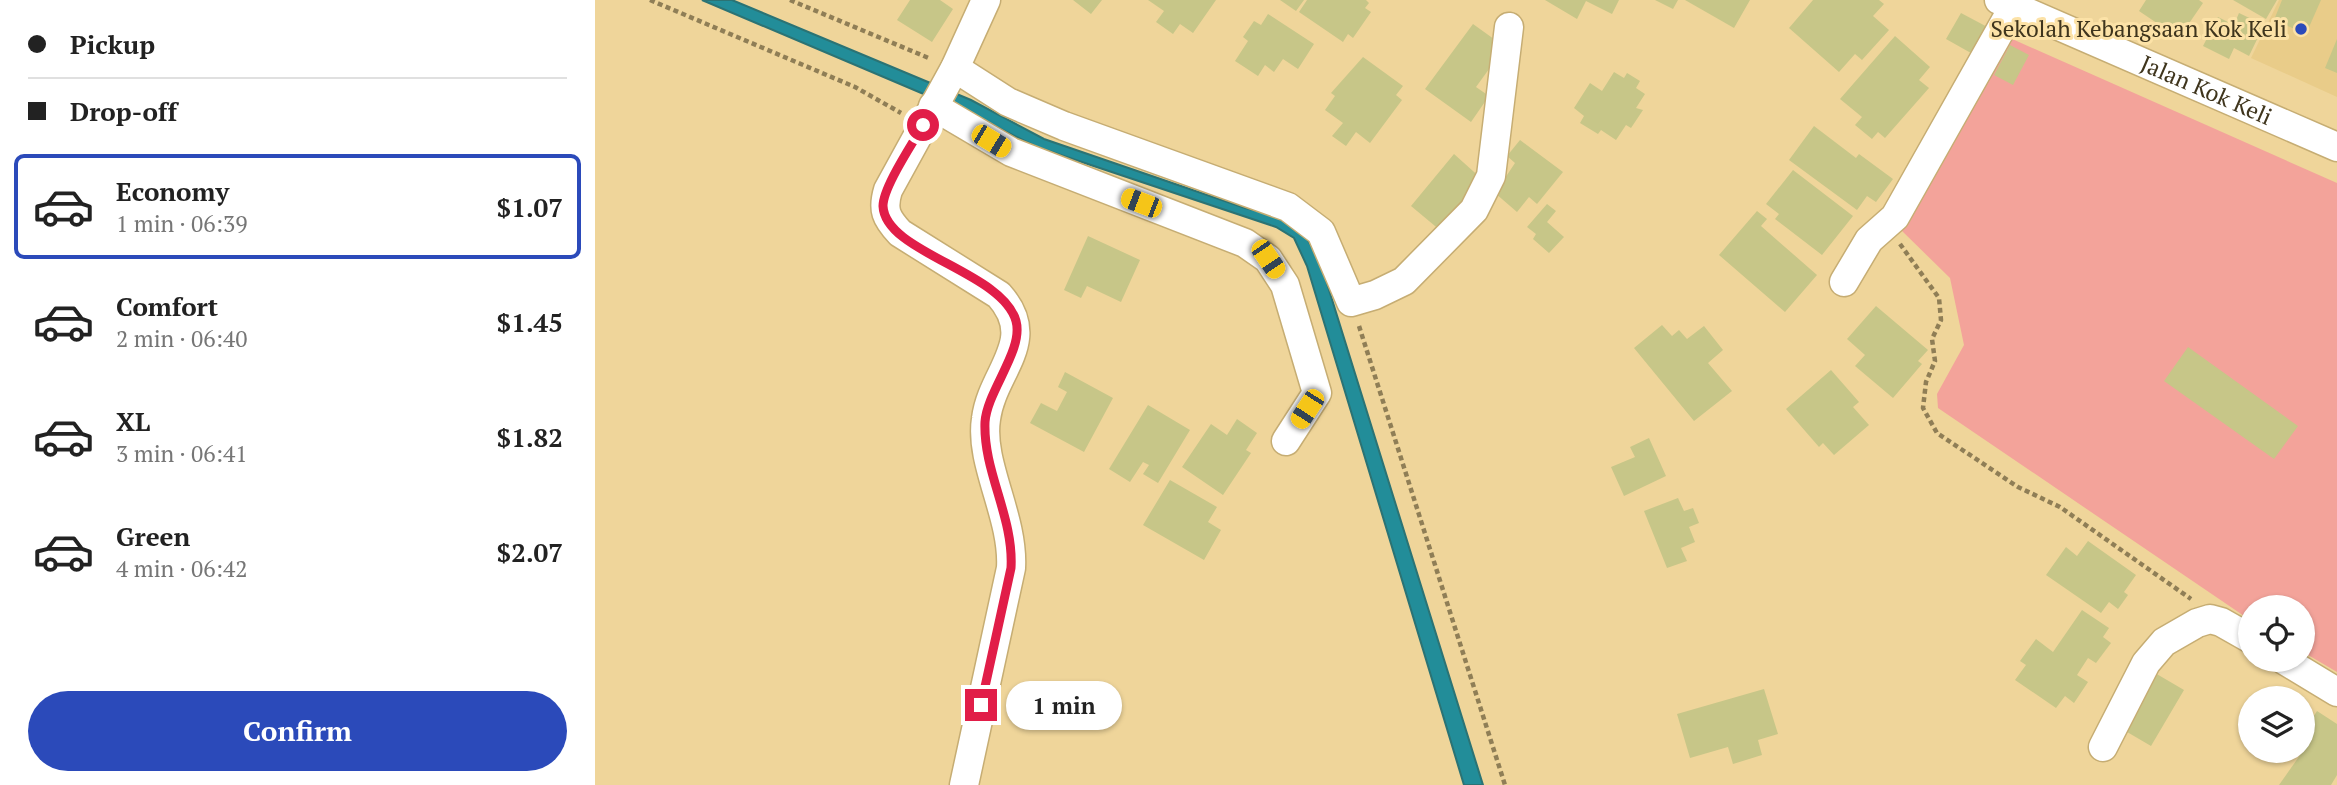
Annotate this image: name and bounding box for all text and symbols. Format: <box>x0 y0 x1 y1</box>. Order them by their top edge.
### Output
place label: Sekolah Kebangsaan Kok Keli <box>1990 13 2287 44</box>
marker: Sekolah Kebangsaan Kok Keli <box>2293 21 2309 37</box>
text: Pickup <box>70 27 155 61</box>
street label: Jalan Kok Keli <box>2136 47 2277 132</box>
text: Drop-off <box>70 94 177 128</box>
route start <box>907 109 939 141</box>
car <box>968 121 1015 161</box>
text: Economy <box>116 174 229 208</box>
icon: car <box>32 175 95 238</box>
car <box>1118 186 1165 220</box>
text: $1.07 <box>497 190 563 224</box>
text: 1 min · 06:39 <box>116 208 248 239</box>
car <box>1248 236 1289 282</box>
text: Comfort <box>116 289 218 323</box>
icon: car <box>32 290 95 353</box>
text: $1.45 <box>497 305 563 339</box>
text: 2 min · 06:40 <box>116 323 248 354</box>
car <box>1287 386 1328 432</box>
text: XL <box>116 404 150 438</box>
icon: car <box>32 405 95 468</box>
text: $1.82 <box>497 420 563 454</box>
text: 3 min · 06:41 <box>116 438 248 469</box>
text: Green <box>116 519 190 553</box>
icon: car <box>32 520 95 583</box>
text: $2.07 <box>497 535 563 569</box>
text: 4 min · 06:42 <box>116 553 248 584</box>
map controls <box>2238 595 2315 763</box>
button: locate <box>2238 595 2315 672</box>
callout: 1 min <box>1005 680 1121 730</box>
button: layers <box>2238 686 2315 763</box>
route end <box>965 689 997 721</box>
text: 1 min <box>1033 690 1095 721</box>
button: Confirm <box>28 691 567 771</box>

